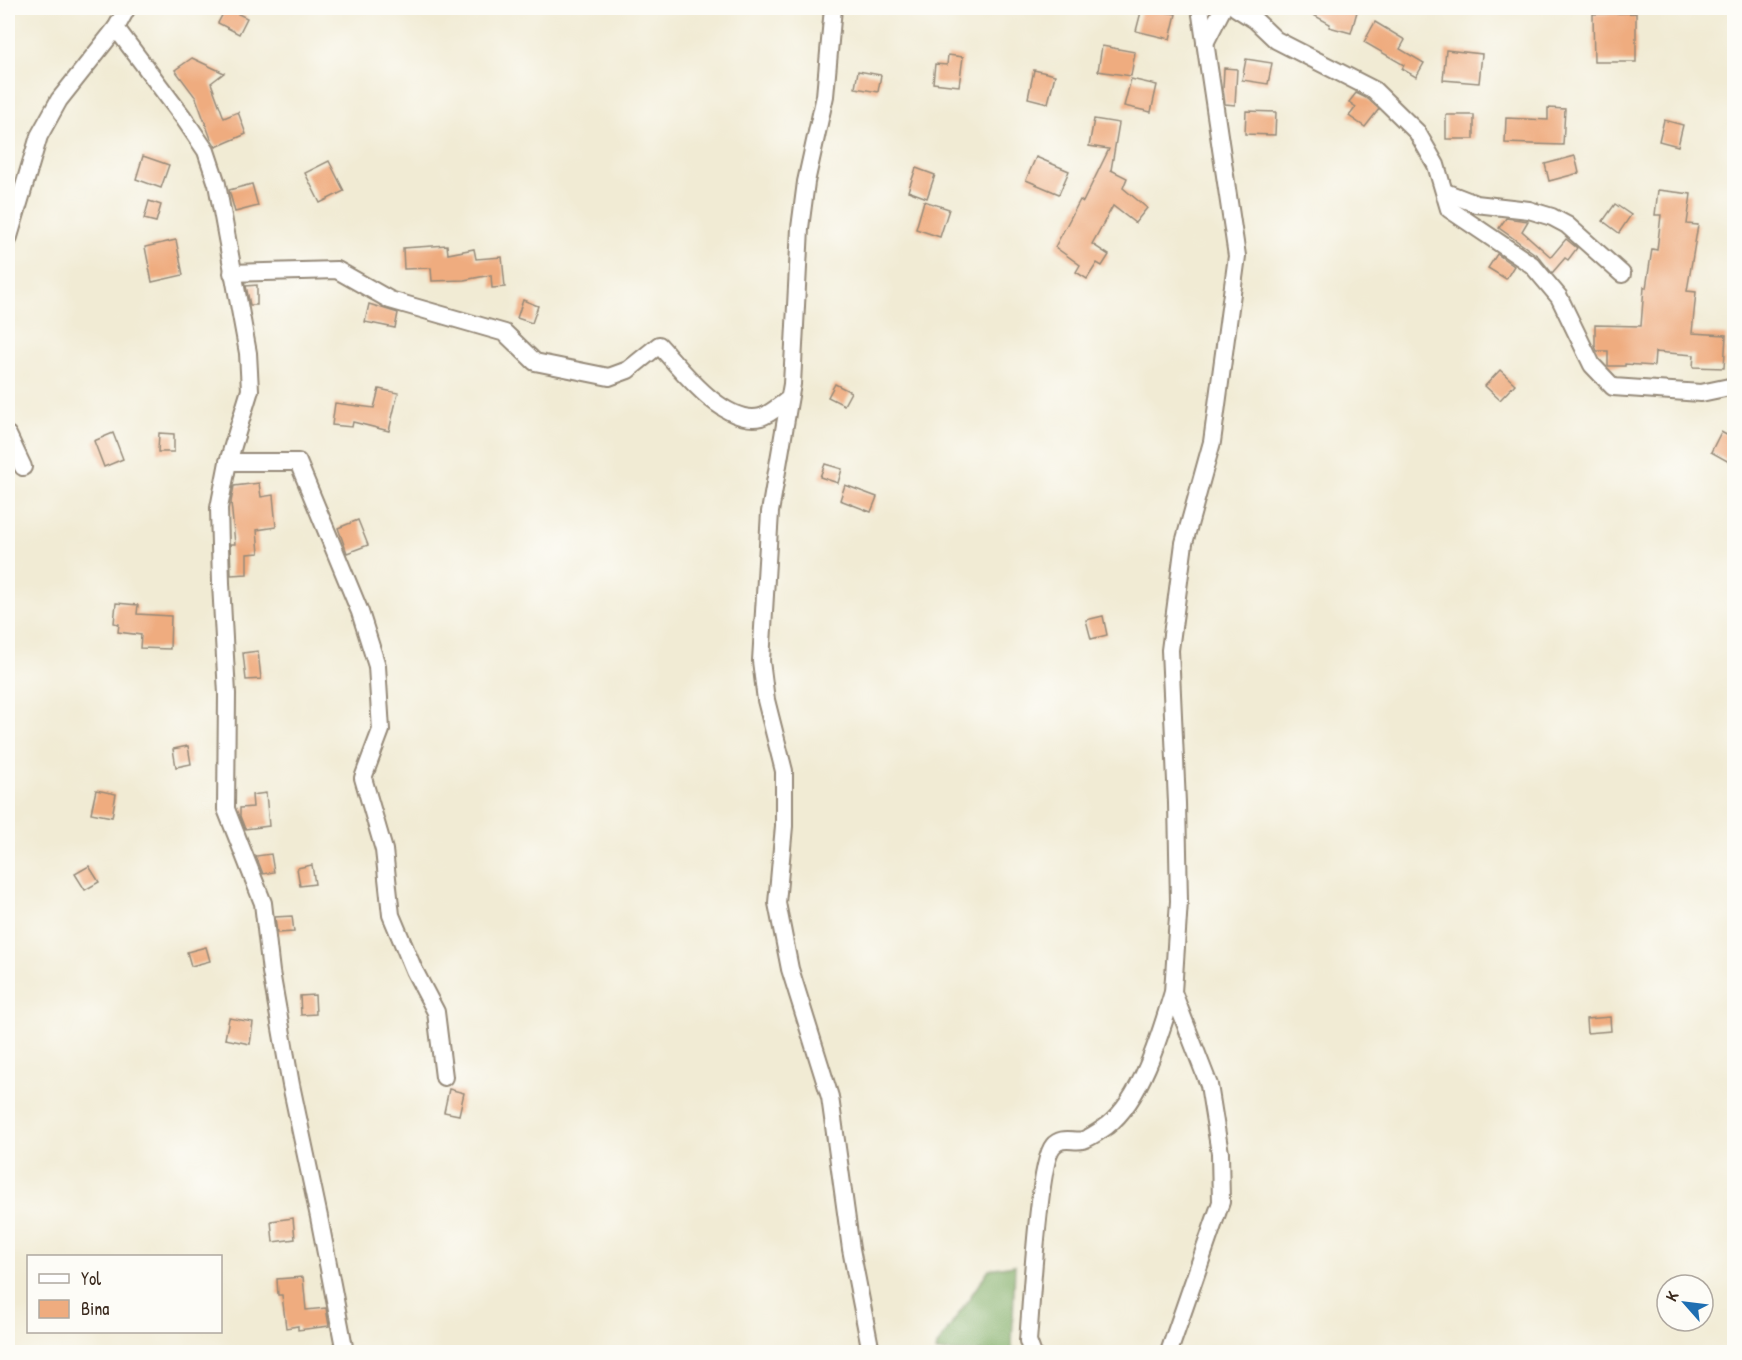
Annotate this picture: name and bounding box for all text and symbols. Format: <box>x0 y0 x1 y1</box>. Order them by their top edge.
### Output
legend <box>27 1255 222 1333</box>
text: Yol <box>81 1266 101 1291</box>
north arrow <box>1655 1273 1715 1333</box>
text: K <box>1660 1287 1684 1305</box>
text: Bina <box>81 1296 109 1321</box>

